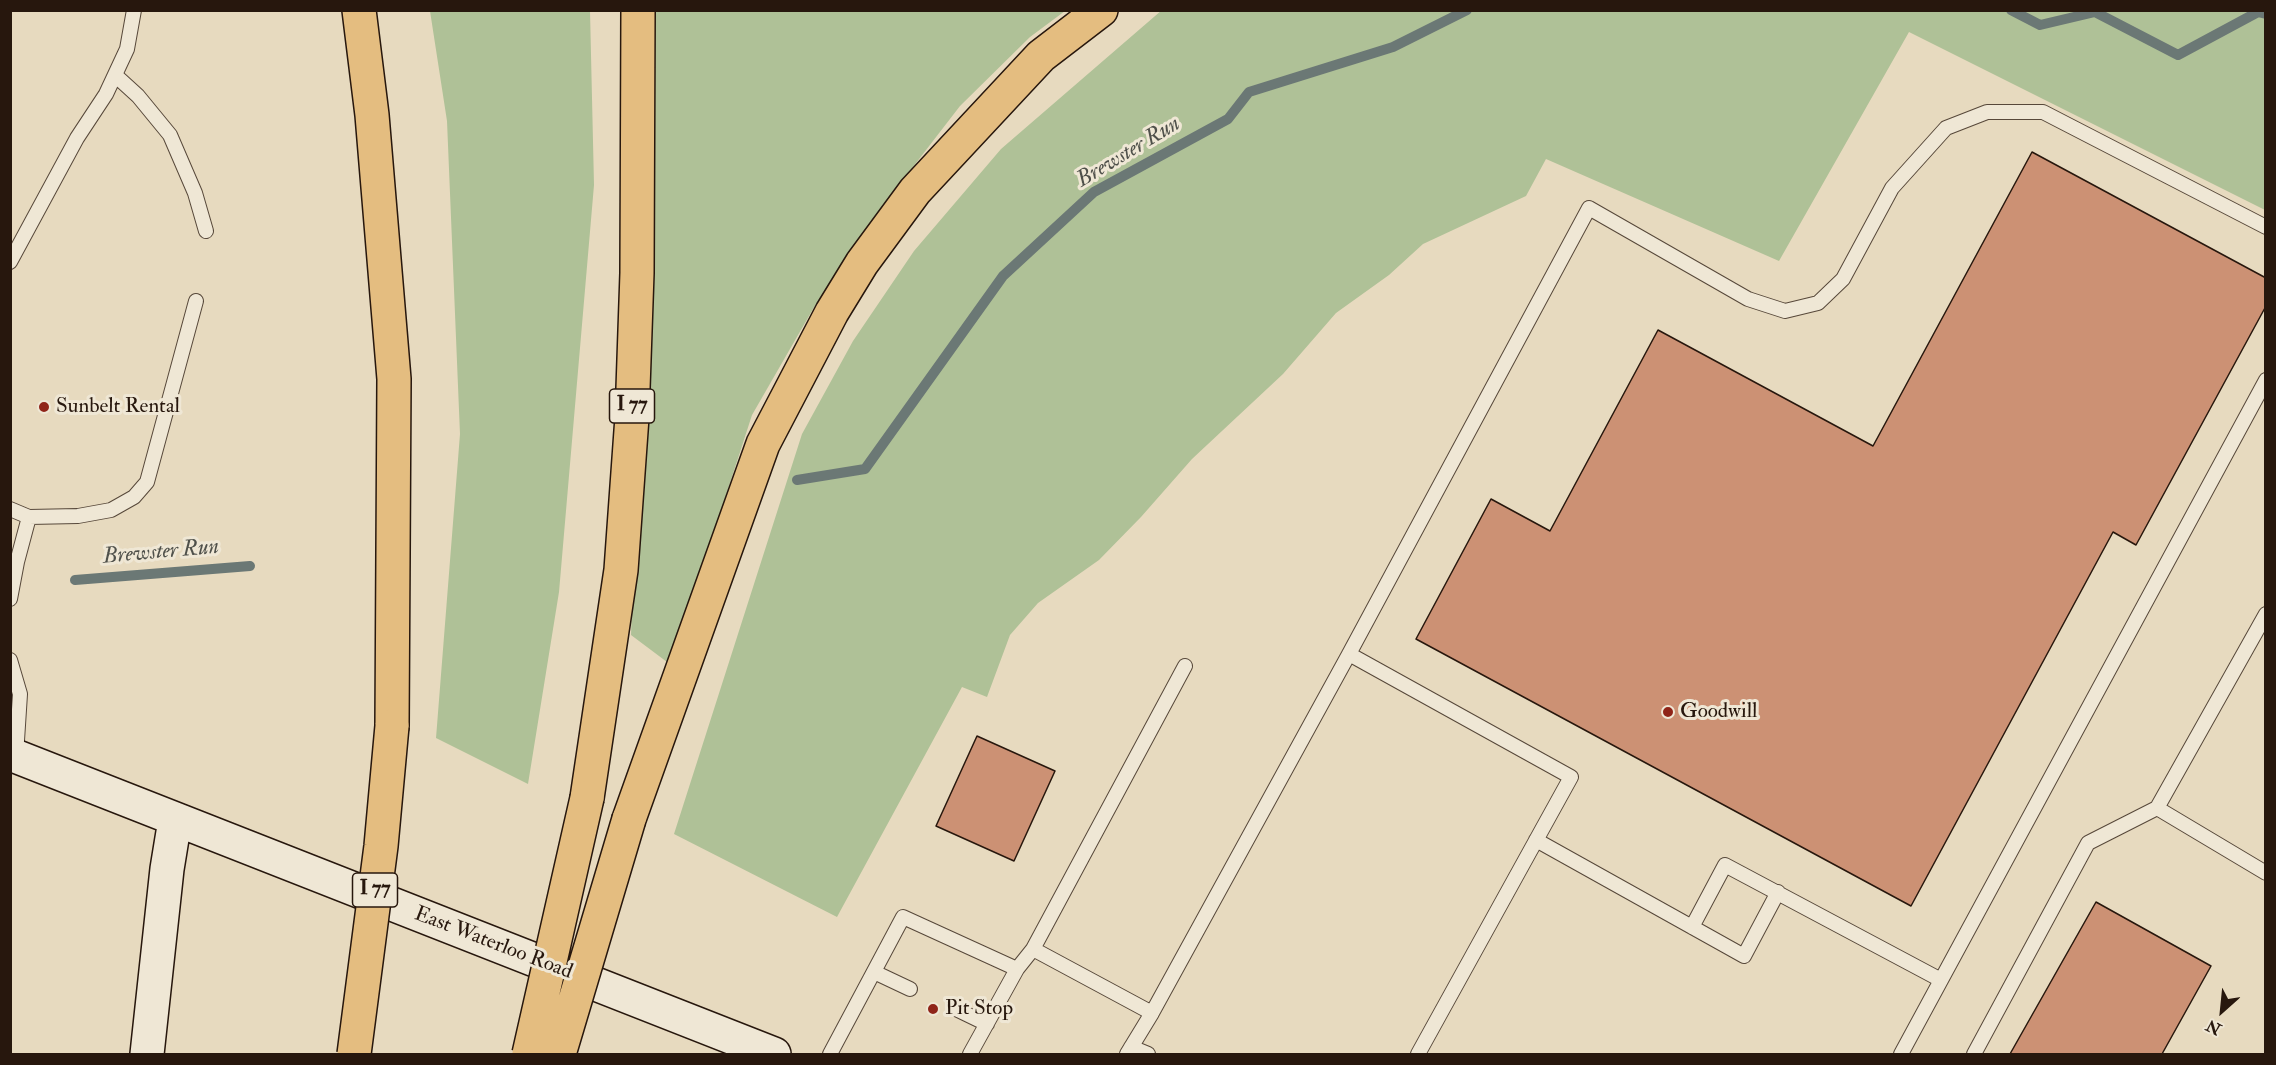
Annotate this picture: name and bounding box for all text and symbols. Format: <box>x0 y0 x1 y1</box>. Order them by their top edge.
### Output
water label: Brewster Run <box>1072 112 1186 194</box>
road number: I 77 <box>610 389 654 423</box>
place label: Sunbelt Rental <box>56 394 180 420</box>
marker: Sunbelt Rental <box>37 400 51 414</box>
water label: Brewster Run <box>102 535 220 571</box>
place label: Goodwill <box>1680 699 1757 725</box>
marker: Goodwill <box>1661 705 1675 719</box>
road number: I 77 <box>352 873 398 907</box>
street label: East Waterloo Road <box>410 902 576 986</box>
north arrow <box>2192 981 2252 1041</box>
place label: Pit Stop <box>945 996 1013 1022</box>
marker: Pit Stop <box>926 1002 940 1016</box>
text: N <box>2203 1015 2225 1039</box>

